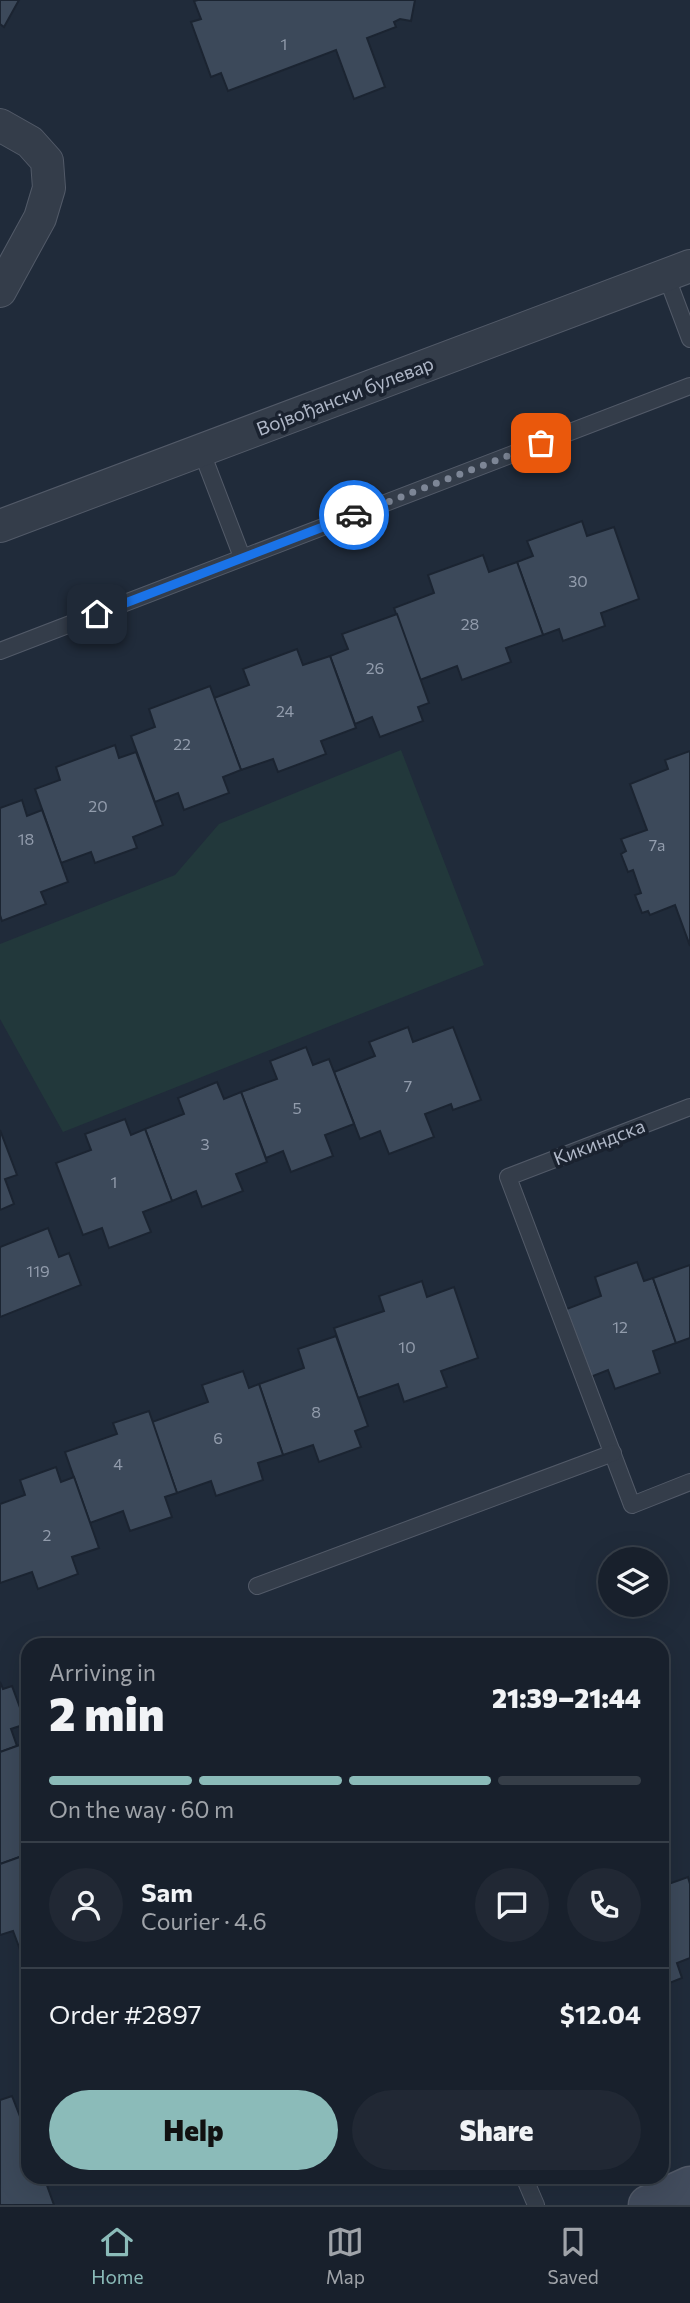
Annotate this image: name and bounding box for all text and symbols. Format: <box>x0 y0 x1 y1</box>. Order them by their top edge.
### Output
house number: 1 <box>281 34 287 53</box>
street label: Војвођански булевар <box>253 351 437 440</box>
pin <box>511 413 571 473</box>
icon: bag <box>522 424 560 462</box>
courier <box>319 480 389 550</box>
icon: car <box>335 496 373 534</box>
house number: 30 <box>568 571 588 590</box>
pin <box>67 584 127 644</box>
icon: home <box>78 595 116 633</box>
house number: 28 <box>461 614 479 633</box>
house number: 26 <box>366 658 384 677</box>
house number: 24 <box>276 701 294 720</box>
house number: 22 <box>173 734 191 753</box>
house number: 20 <box>88 796 108 815</box>
house number: 18 <box>18 829 34 848</box>
house number: 7a <box>649 835 665 854</box>
house number: 7 <box>404 1076 412 1095</box>
house number: 5 <box>292 1098 302 1117</box>
street label: Кикиндска <box>550 1114 648 1169</box>
house number: 3 <box>200 1134 210 1153</box>
house number: 1 <box>111 1172 117 1191</box>
house number: 119 <box>26 1261 50 1280</box>
house number: 12 <box>612 1317 628 1336</box>
house number: 10 <box>398 1337 416 1356</box>
house number: 8 <box>311 1402 321 1421</box>
house number: 6 <box>213 1428 223 1447</box>
house number: 4 <box>113 1454 123 1473</box>
house number: 2 <box>43 1525 52 1544</box>
map controls <box>598 1547 668 1617</box>
button: layers <box>598 1547 668 1617</box>
text: Arriving in <box>49 1658 156 1686</box>
text: 21:39–21:44 <box>492 1682 641 1713</box>
text: 2 min <box>49 1684 165 1740</box>
text: On the way · 60 m <box>49 1795 234 1823</box>
button: person <box>49 1868 123 1942</box>
button: chat <box>475 1868 549 1942</box>
button: phone <box>567 1868 641 1942</box>
text: Sam <box>141 1876 193 1907</box>
text: Courier · 4.6 <box>141 1907 267 1935</box>
text: Order #2897 <box>49 1998 202 2029</box>
text: $12.04 <box>560 1998 641 2029</box>
button: Help <box>49 2090 338 2170</box>
button: Share <box>352 2090 641 2170</box>
tab: Home <box>91 2223 143 2288</box>
tab: Map <box>326 2223 365 2288</box>
tab: Saved <box>547 2223 599 2288</box>

